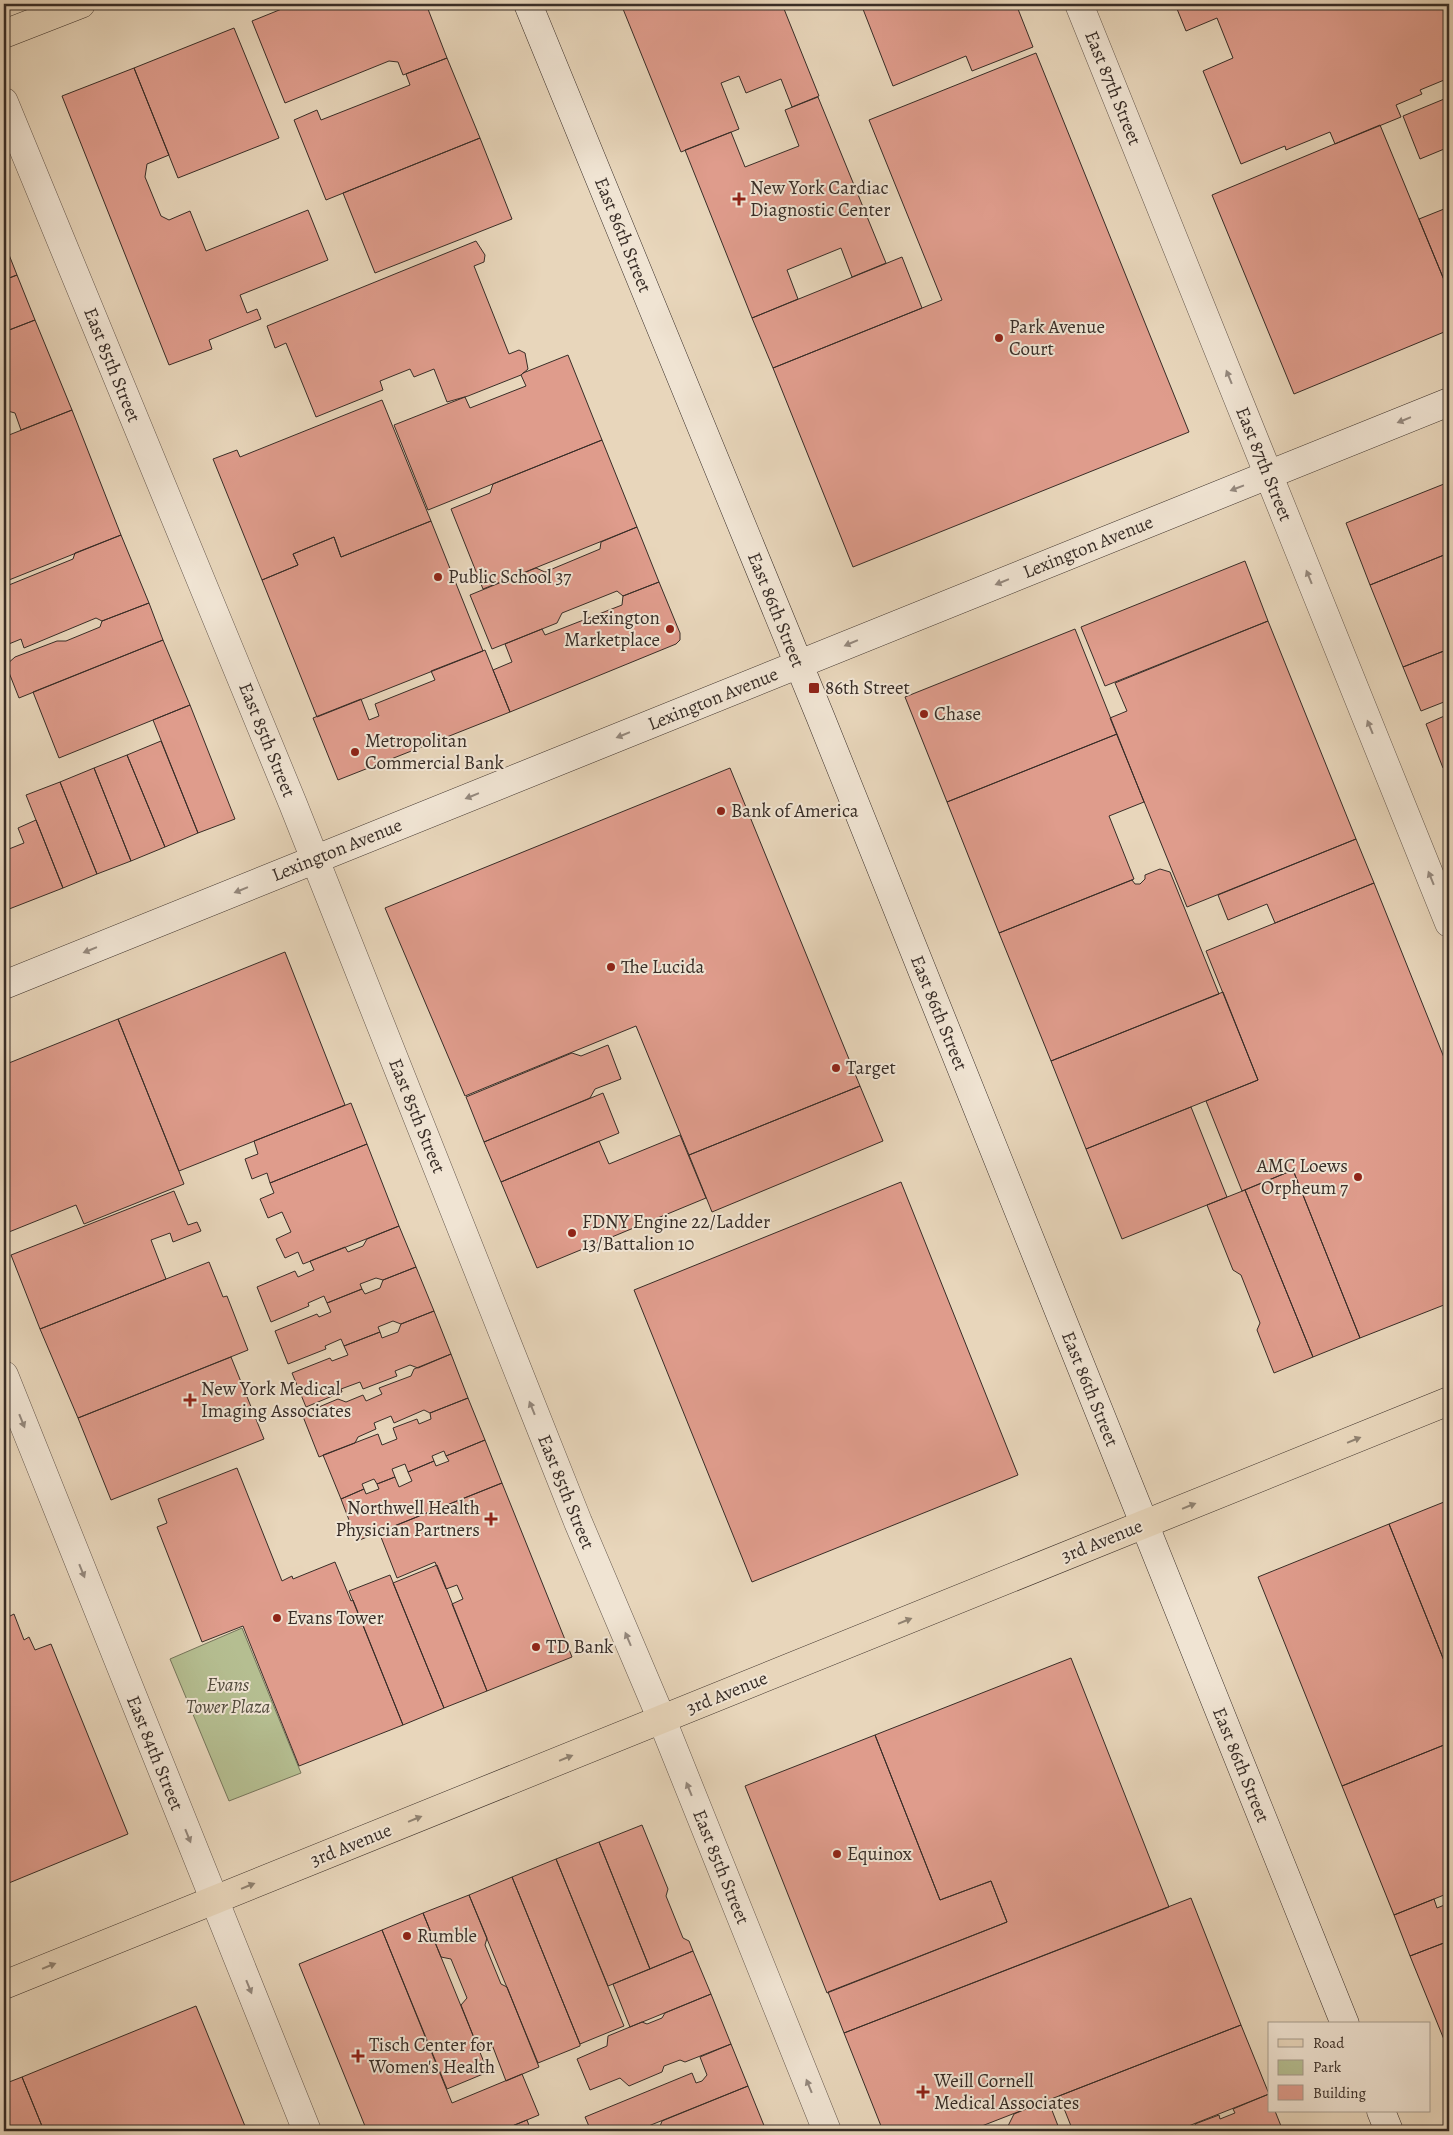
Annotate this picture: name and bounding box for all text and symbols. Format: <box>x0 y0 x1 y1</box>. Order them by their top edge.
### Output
street label: East 87th Street <box>1078 27 1148 149</box>
street label: East 86th Street <box>588 173 658 297</box>
place label: New York Cardiac Diagnostic Center <box>750 175 891 223</box>
marker: New York Cardiac Diagnostic Center <box>732 192 746 206</box>
street label: East 85th Street <box>77 304 147 426</box>
place label: Park Avenue Court <box>1009 314 1105 362</box>
marker: Park Avenue Court <box>993 332 1005 344</box>
one-way arrow <box>1224 370 1232 384</box>
street label: East 87th Street <box>1229 403 1299 525</box>
one-way arrow <box>1397 417 1411 425</box>
one-way arrow <box>1230 484 1244 492</box>
street label: Lexington Avenue <box>1019 509 1157 585</box>
street label: East 86th Street <box>741 548 811 672</box>
place label: Public School 37 <box>448 564 571 590</box>
one-way arrow <box>1305 569 1313 584</box>
marker: Public School 37 <box>432 571 444 583</box>
one-way arrow <box>994 578 1009 586</box>
place label: Lexington Marketplace <box>564 605 660 653</box>
marker: Lexington Marketplace <box>664 623 676 635</box>
one-way arrow <box>844 639 858 647</box>
street label: Lexington Avenue <box>644 661 782 737</box>
place label: 86th Street <box>825 675 910 701</box>
street label: East 85th Street <box>232 679 302 801</box>
marker: 86th Street <box>807 681 821 695</box>
place label: Chase <box>934 701 981 727</box>
marker: Chase <box>918 708 930 720</box>
one-way arrow <box>1366 719 1374 734</box>
place label: Metropolitan Commercial Bank <box>365 728 504 776</box>
one-way arrow <box>616 732 630 740</box>
marker: Metropolitan Commercial Bank <box>349 746 361 758</box>
one-way arrow <box>465 792 480 800</box>
place label: Bank of America <box>731 798 859 824</box>
marker: Bank of America <box>715 805 727 817</box>
street label: Lexington Avenue <box>268 812 406 888</box>
one-way arrow <box>1427 870 1435 885</box>
one-way arrow <box>234 886 248 894</box>
one-way arrow <box>82 946 97 954</box>
street label: East 86th Street <box>904 951 974 1075</box>
place label: The Lucida <box>621 954 705 980</box>
marker: The Lucida <box>605 961 617 973</box>
street label: East 85th Street <box>382 1055 452 1177</box>
place label: Target <box>846 1055 896 1081</box>
marker: Target <box>830 1062 842 1074</box>
place label: AMC Loews Orpheum 7 <box>1256 1153 1348 1201</box>
marker: AMC Loews Orpheum 7 <box>1352 1171 1364 1183</box>
place label: FDNY Engine 22/Ladder 13/Battalion 10 <box>582 1209 770 1257</box>
marker: FDNY Engine 22/Ladder 13/Battalion 10 <box>566 1227 578 1239</box>
street label: East 86th Street <box>1055 1327 1125 1451</box>
place label: New York Medical Imaging Associates <box>201 1376 351 1424</box>
marker: New York Medical Imaging Associates <box>183 1393 197 1407</box>
one-way arrow <box>528 1400 536 1415</box>
one-way arrow <box>19 1413 26 1428</box>
street label: East 85th Street <box>531 1431 601 1553</box>
one-way arrow <box>1347 1435 1361 1443</box>
place label: Northwell Health Physician Partners <box>336 1495 480 1543</box>
one-way arrow <box>1182 1502 1197 1509</box>
marker: Northwell Health Physician Partners <box>484 1512 498 1526</box>
street label: 3rd Avenue <box>1057 1513 1147 1569</box>
one-way arrow <box>79 1564 87 1579</box>
place label: Evans Tower <box>287 1605 384 1631</box>
marker: Evans Tower <box>271 1612 283 1624</box>
one-way arrow <box>898 1617 912 1625</box>
one-way arrow <box>623 1632 631 1646</box>
place label: TD Bank <box>546 1634 614 1660</box>
marker: TD Bank <box>530 1641 542 1653</box>
street label: 3rd Avenue <box>682 1665 772 1721</box>
park label: Evans Tower Plaza <box>186 1672 271 1720</box>
street label: East 84th Street <box>120 1692 190 1814</box>
street label: East 86th Street <box>1206 1703 1276 1827</box>
one-way arrow <box>559 1754 574 1762</box>
one-way arrow <box>685 1782 693 1796</box>
street label: East 85th Street <box>686 1806 756 1928</box>
one-way arrow <box>408 1815 423 1823</box>
street label: 3rd Avenue <box>306 1817 396 1873</box>
one-way arrow <box>185 1829 193 1843</box>
place label: Equinox <box>847 1841 912 1867</box>
marker: Equinox <box>831 1848 843 1860</box>
one-way arrow <box>241 1882 256 1890</box>
place label: Rumble <box>417 1923 477 1949</box>
marker: Rumble <box>401 1930 413 1942</box>
one-way arrow <box>42 1962 56 1970</box>
one-way arrow <box>245 1980 253 1995</box>
legend <box>1268 2022 1430 2112</box>
place label: Tisch Center for Women's Health <box>368 2032 495 2080</box>
text: Road <box>1313 2033 1345 2053</box>
marker: Tisch Center for Women's Health <box>351 2049 365 2063</box>
text: Park <box>1313 2057 1342 2077</box>
place label: Weill Cornell Medical Associates <box>933 2068 1079 2116</box>
one-way arrow <box>805 2078 813 2093</box>
text: Building <box>1313 2083 1366 2103</box>
marker: Weill Cornell Medical Associates <box>916 2085 930 2099</box>

